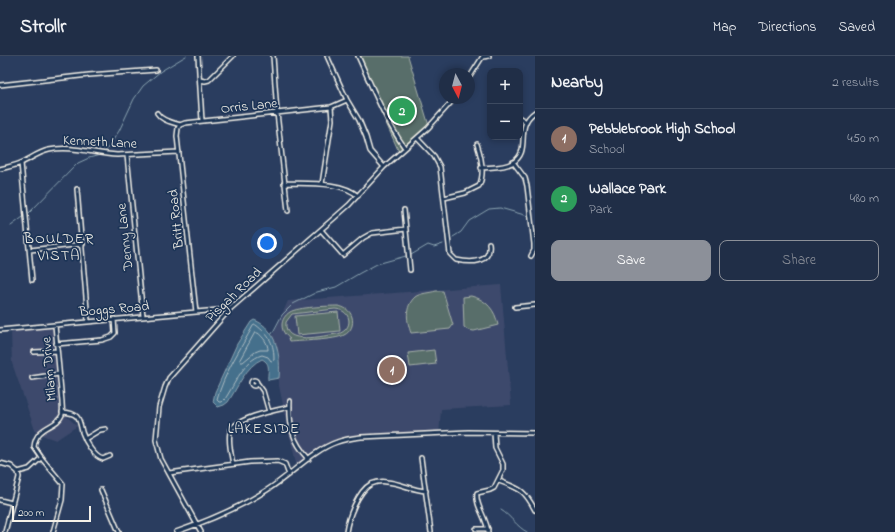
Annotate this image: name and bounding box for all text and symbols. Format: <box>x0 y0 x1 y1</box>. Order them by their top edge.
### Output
text: Strollr <box>20 14 66 41</box>
text: Map <box>713 17 736 38</box>
text: Directions <box>758 17 816 38</box>
text: Saved <box>838 17 875 38</box>
north arrow <box>439 68 475 104</box>
map controls <box>487 68 523 140</box>
button: + <box>487 68 523 104</box>
text: Nearby <box>551 70 603 95</box>
text: 2 results <box>832 73 879 92</box>
street label: Orris Lane <box>220 93 279 120</box>
pin: 2 <box>389 96 415 126</box>
button: − <box>487 104 523 140</box>
text: Pebblebrook High School <box>589 118 735 140</box>
text: 1 <box>562 129 566 148</box>
text: 450 m <box>847 129 879 148</box>
street label: Kenneth Lane <box>62 130 138 155</box>
text: School <box>589 140 625 159</box>
text: Wallace Park <box>589 178 666 200</box>
street label: Britt Road <box>163 188 190 251</box>
text: 2 <box>561 189 567 208</box>
text: 480 m <box>850 189 879 208</box>
text: Park <box>589 200 613 219</box>
street label: Denny Lane <box>111 201 141 273</box>
district label: BOULDER VISTA <box>23 228 94 267</box>
your location <box>257 233 277 253</box>
button: Save <box>551 240 711 281</box>
button: Share <box>719 240 879 281</box>
street label: Pisgah Road <box>201 263 268 328</box>
street label: Boggs Road <box>77 296 150 324</box>
street label: Milam Drive <box>36 335 63 402</box>
pin: 1 <box>379 355 405 385</box>
district label: LAKESIDE <box>228 418 300 440</box>
scale bar <box>12 504 91 523</box>
text: 200 m <box>18 505 44 521</box>

